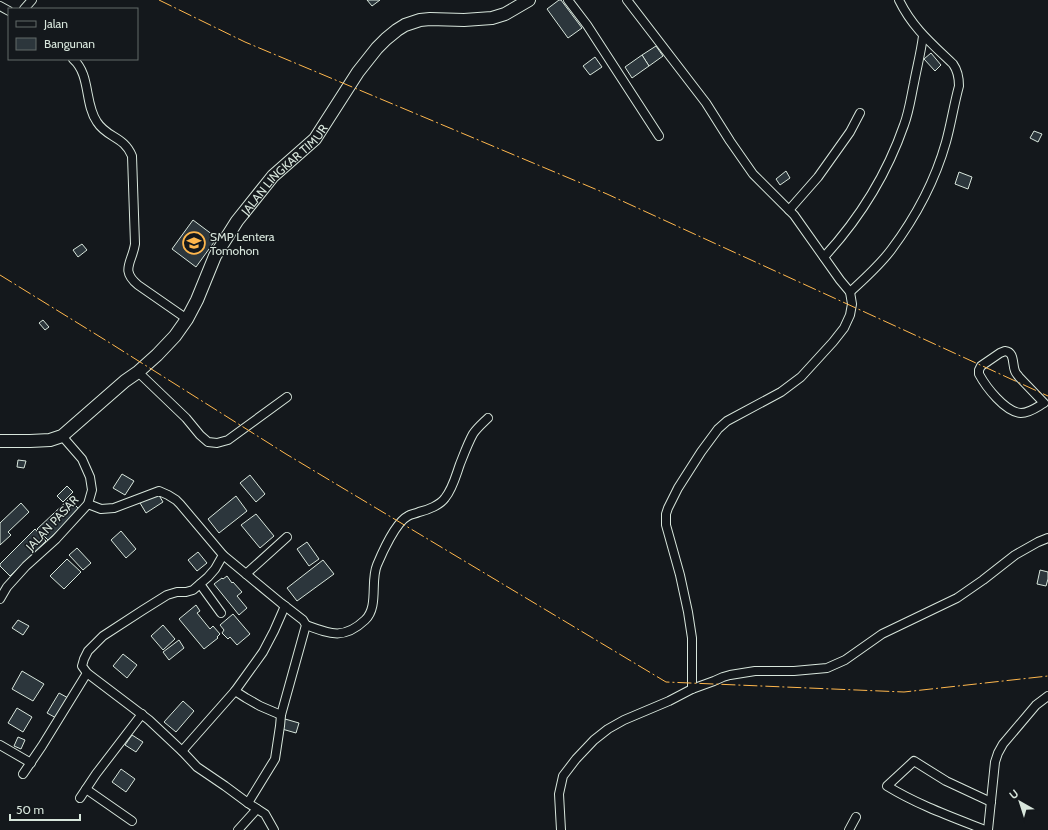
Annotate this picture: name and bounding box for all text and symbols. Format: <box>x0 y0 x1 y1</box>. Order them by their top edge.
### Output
legend <box>8 8 138 60</box>
text: Jalan <box>43 16 68 31</box>
text: Bangunan <box>44 36 95 51</box>
street label: JALAN LINGKAR TIMUR <box>237 121 331 219</box>
place label: SMP Lentera Tomohon <box>210 229 275 258</box>
school or university icon: SMP Lentera Tomohon <box>181 230 207 256</box>
street label: JALAN PASAR <box>22 492 82 555</box>
north arrow <box>1000 782 1040 822</box>
text: U <box>1006 786 1021 802</box>
scale bar <box>10 796 80 822</box>
text: 50 m <box>16 802 44 817</box>

